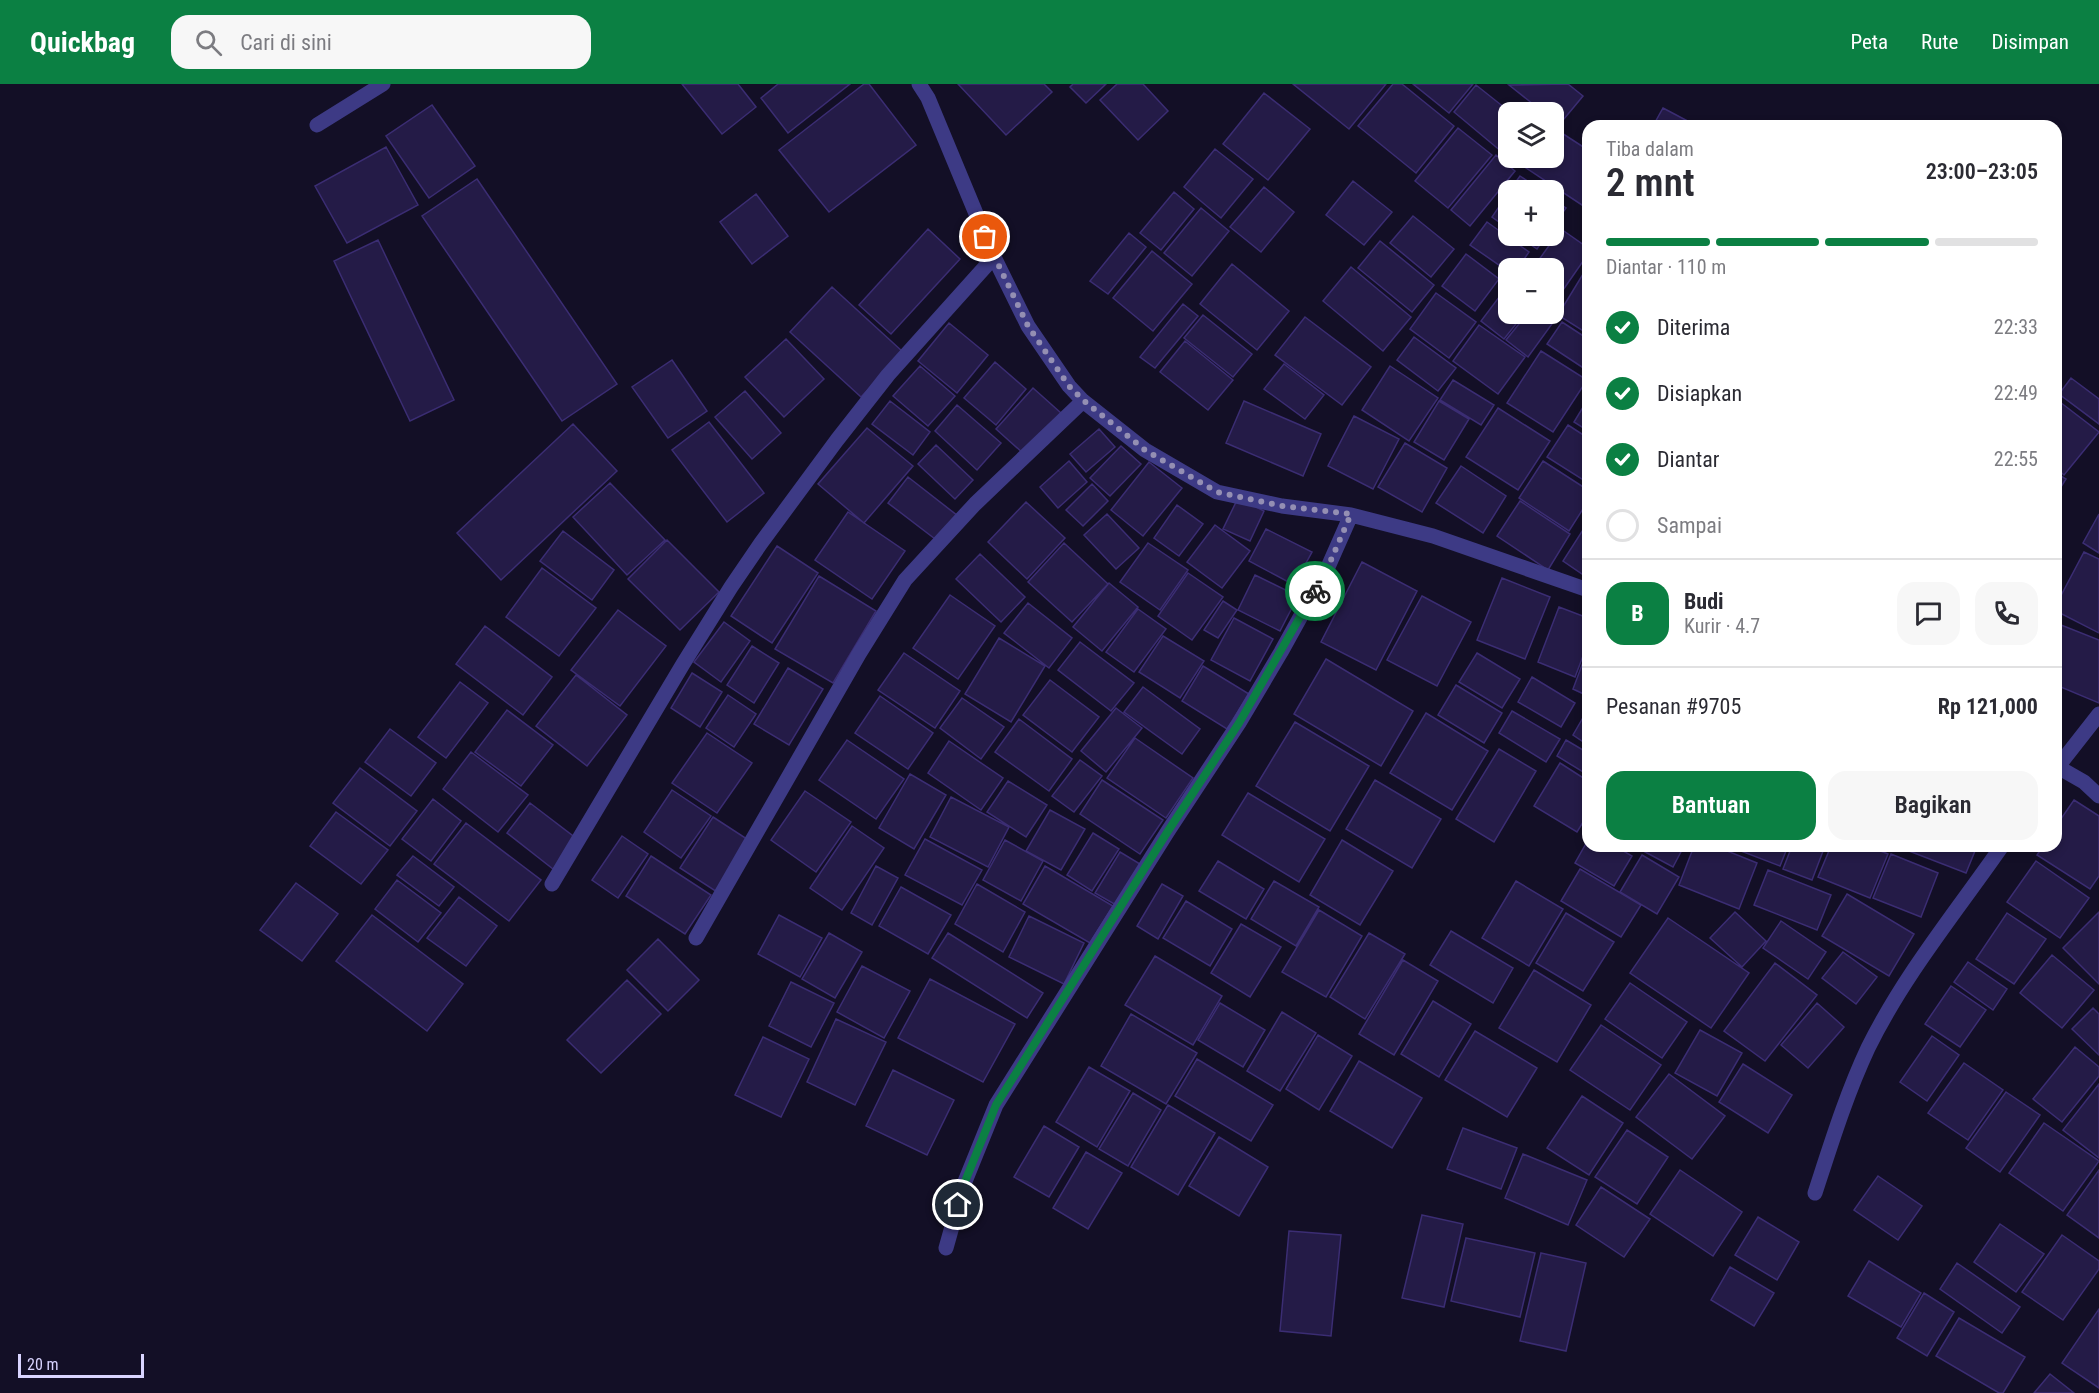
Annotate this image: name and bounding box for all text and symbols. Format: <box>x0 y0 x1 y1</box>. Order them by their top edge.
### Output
search box <box>171 15 591 69</box>
text: Quickbag <box>30 26 135 59</box>
icon: search <box>192 26 225 59</box>
text: Cari di sini <box>240 30 332 55</box>
text: Peta <box>1850 30 1888 54</box>
text: Rute <box>1921 30 1958 54</box>
text: Disimpan <box>1991 30 2069 54</box>
map controls <box>1498 102 1564 324</box>
button: layers <box>1498 102 1564 168</box>
text: Tiba dalam <box>1606 137 1694 161</box>
text: 23:00–23:05 <box>1926 159 2038 184</box>
text: 2 mnt <box>1606 160 1695 206</box>
button: + <box>1498 180 1564 246</box>
pin <box>959 211 1010 262</box>
icon: bag <box>968 220 1001 253</box>
text: Diantar · 110 m <box>1606 255 1726 279</box>
button: − <box>1498 258 1564 324</box>
icon: check <box>1606 311 1639 344</box>
text: Diterima <box>1657 315 1730 340</box>
text: 22:33 <box>1994 315 2038 339</box>
icon: check <box>1606 377 1639 410</box>
text: Disiapkan <box>1657 381 1742 406</box>
text: 22:49 <box>1994 381 2038 405</box>
icon: check <box>1606 443 1639 476</box>
text: Diantar <box>1657 447 1720 472</box>
text: 22:55 <box>1994 447 2038 471</box>
text: Sampai <box>1657 513 1722 538</box>
courier <box>1285 561 1345 621</box>
icon: bike <box>1299 575 1332 608</box>
button: chat <box>1897 582 1960 645</box>
button: phone <box>1975 582 2038 645</box>
text: Budi <box>1684 589 1724 614</box>
text: B <box>1631 601 1644 626</box>
text: Kurir · 4.7 <box>1684 614 1760 638</box>
text: Pesanan #9705 <box>1606 694 1741 719</box>
text: Rp 121,000 <box>1938 694 2038 719</box>
button: Bantuan <box>1606 771 1816 840</box>
button: Bagikan <box>1828 771 2038 840</box>
pin <box>932 1179 983 1230</box>
icon: home <box>941 1188 974 1221</box>
scale bar <box>18 1351 144 1378</box>
text: 20 m <box>27 1355 59 1374</box>

